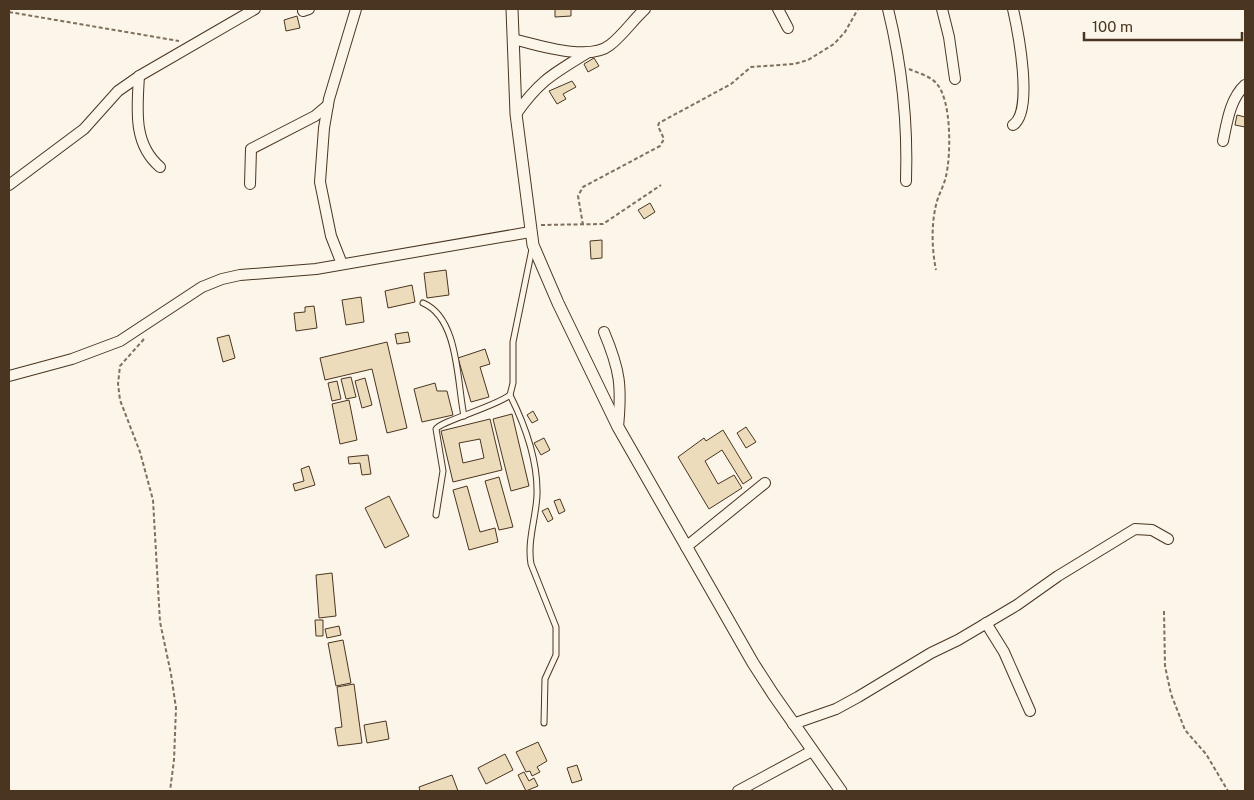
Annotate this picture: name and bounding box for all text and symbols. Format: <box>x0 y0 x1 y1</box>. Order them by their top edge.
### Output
scale bar <box>1084 10 1242 42</box>
text: 100 m <box>1092 18 1133 35</box>

